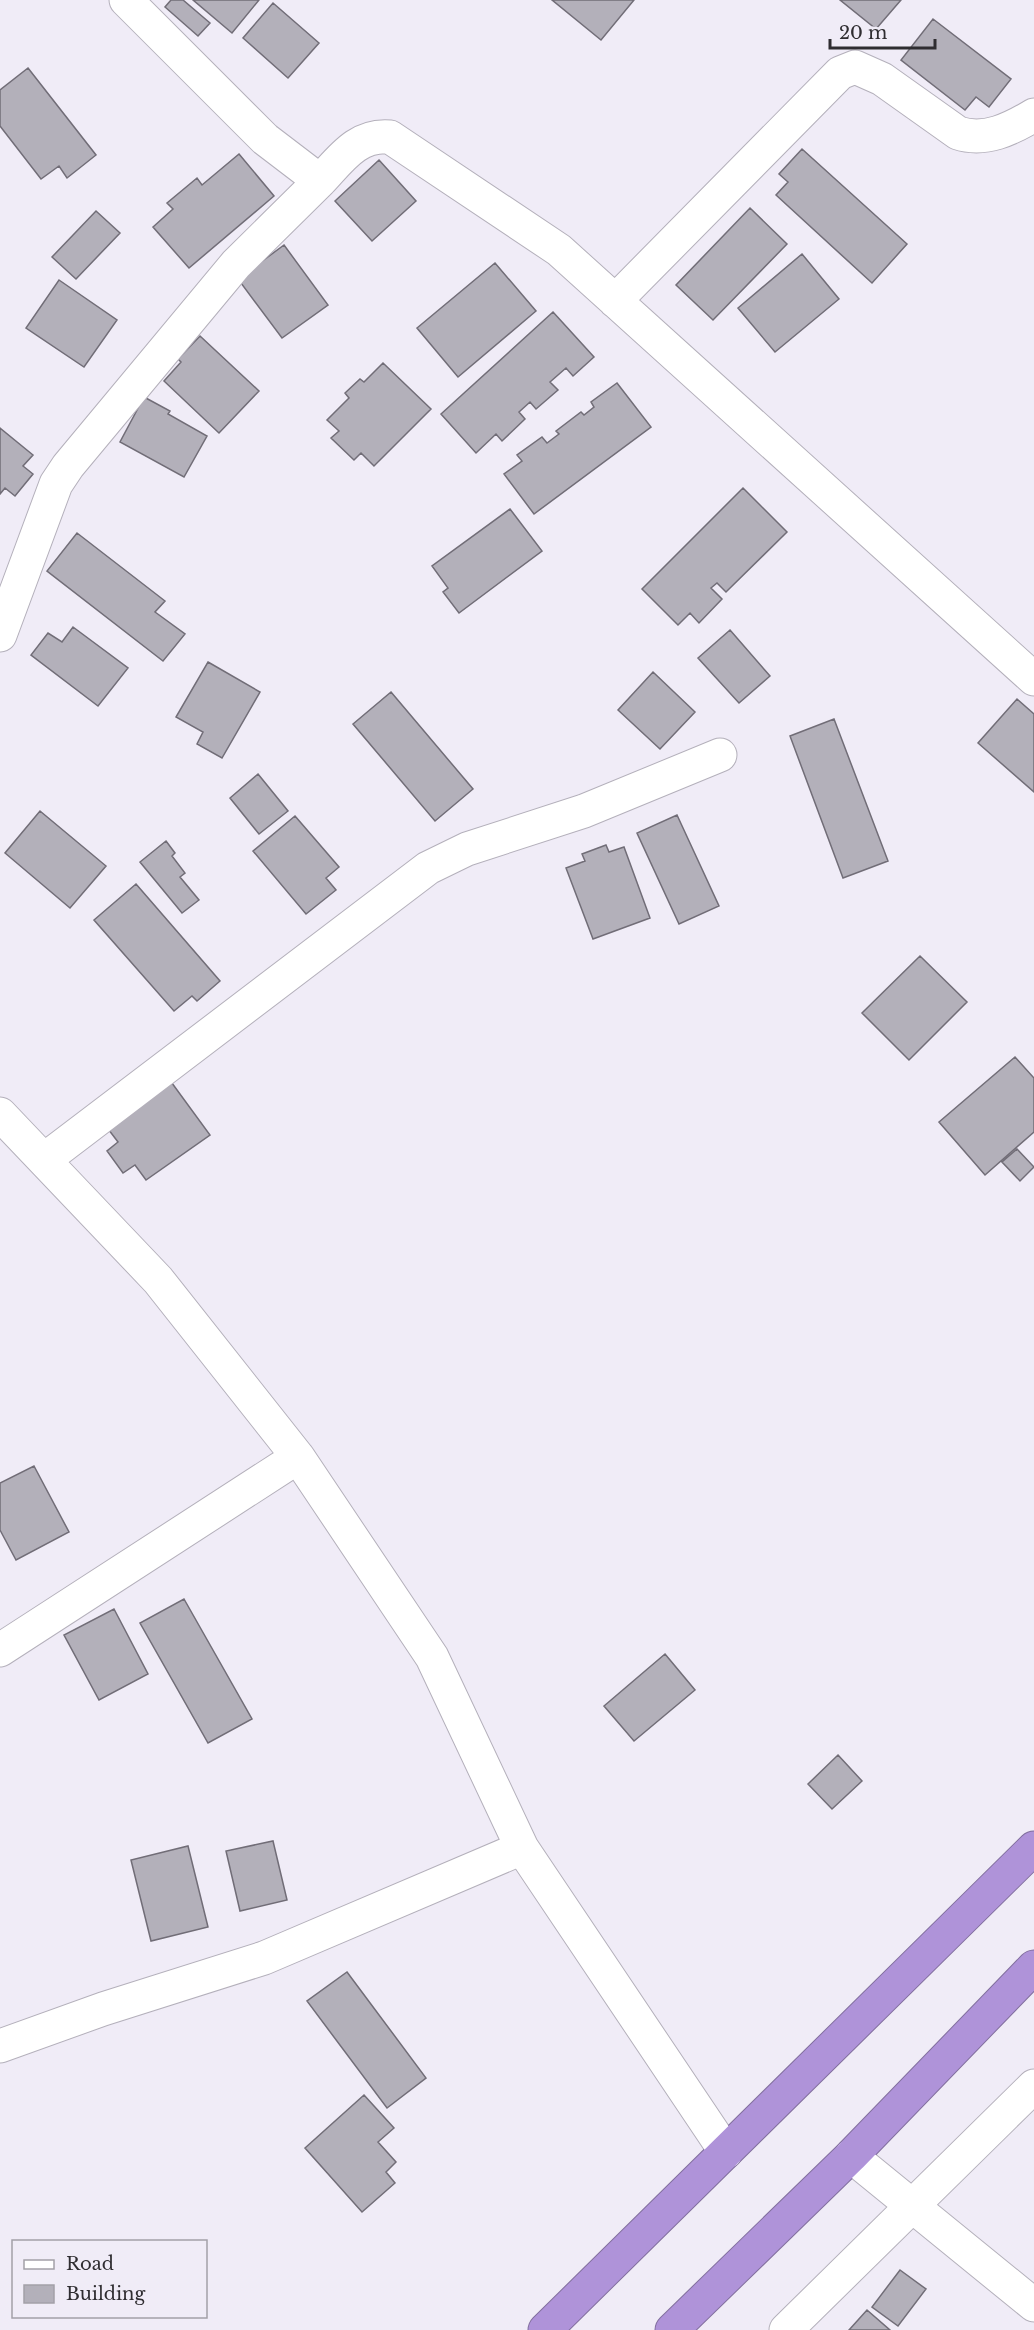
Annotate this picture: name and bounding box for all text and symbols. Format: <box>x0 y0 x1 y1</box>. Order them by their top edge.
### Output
scale bar <box>830 12 935 50</box>
text: 20 m <box>839 22 887 44</box>
legend <box>12 2240 207 2318</box>
text: Road <box>66 2253 114 2275</box>
text: Building <box>66 2283 145 2305</box>

